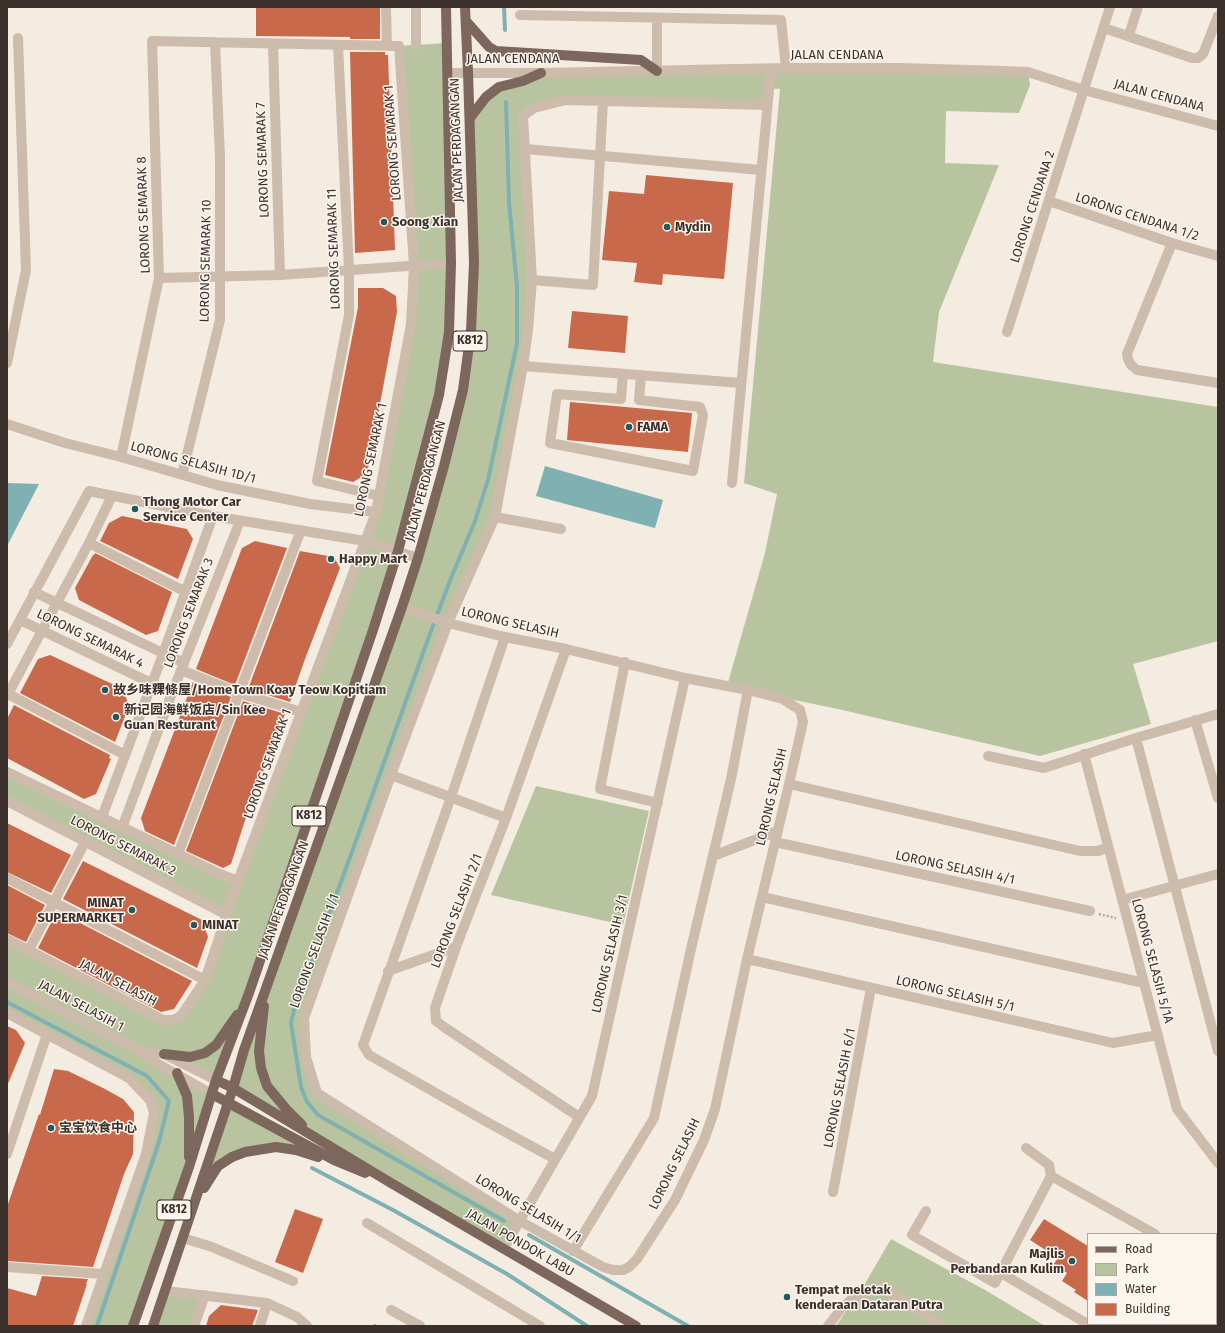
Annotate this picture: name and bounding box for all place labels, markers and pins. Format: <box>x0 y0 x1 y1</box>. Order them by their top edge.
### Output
place label: Soong Xian <box>392 214 458 230</box>
marker: Soong Xian <box>379 217 389 227</box>
place label: Mydin <box>675 219 711 235</box>
marker: Mydin <box>662 222 672 232</box>
place label: FAMA <box>637 419 668 435</box>
marker: FAMA <box>624 422 634 432</box>
place label: Thong Motor Car Service Center <box>143 494 241 525</box>
marker: Thong Motor Car Service Center <box>130 504 140 514</box>
place label: Happy Mart <box>339 551 408 567</box>
marker: Happy Mart <box>326 554 336 564</box>
place label: 故乡味粿條屋/HomeTown Koay Teow Kopitiam <box>113 682 386 698</box>
marker: 故乡味粿條屋/HomeTown Koay Teow Kopitiam <box>100 685 110 695</box>
place label: 新记园海鲜饭店/Sin Kee Guan Resturant <box>124 702 266 733</box>
marker: 新记园海鲜饭店/Sin Kee Guan Resturant <box>111 712 121 722</box>
place label: MINAT SUPERMARKET <box>37 895 124 926</box>
marker: MINAT SUPERMARKET <box>127 905 137 915</box>
place label: MINAT <box>202 917 239 933</box>
marker: MINAT <box>189 920 199 930</box>
place label: 宝宝饮食中心 <box>59 1120 137 1136</box>
marker: 宝宝饮食中心 <box>46 1123 56 1133</box>
place label: Majlis Perbandaran Kulim <box>951 1246 1064 1277</box>
marker: Majlis Perbandaran Kulim <box>1067 1256 1077 1266</box>
place label: Tempat meletak kenderaan Dataran Putra <box>795 1282 943 1313</box>
marker: Tempat meletak kenderaan Dataran Putra <box>782 1292 792 1302</box>

